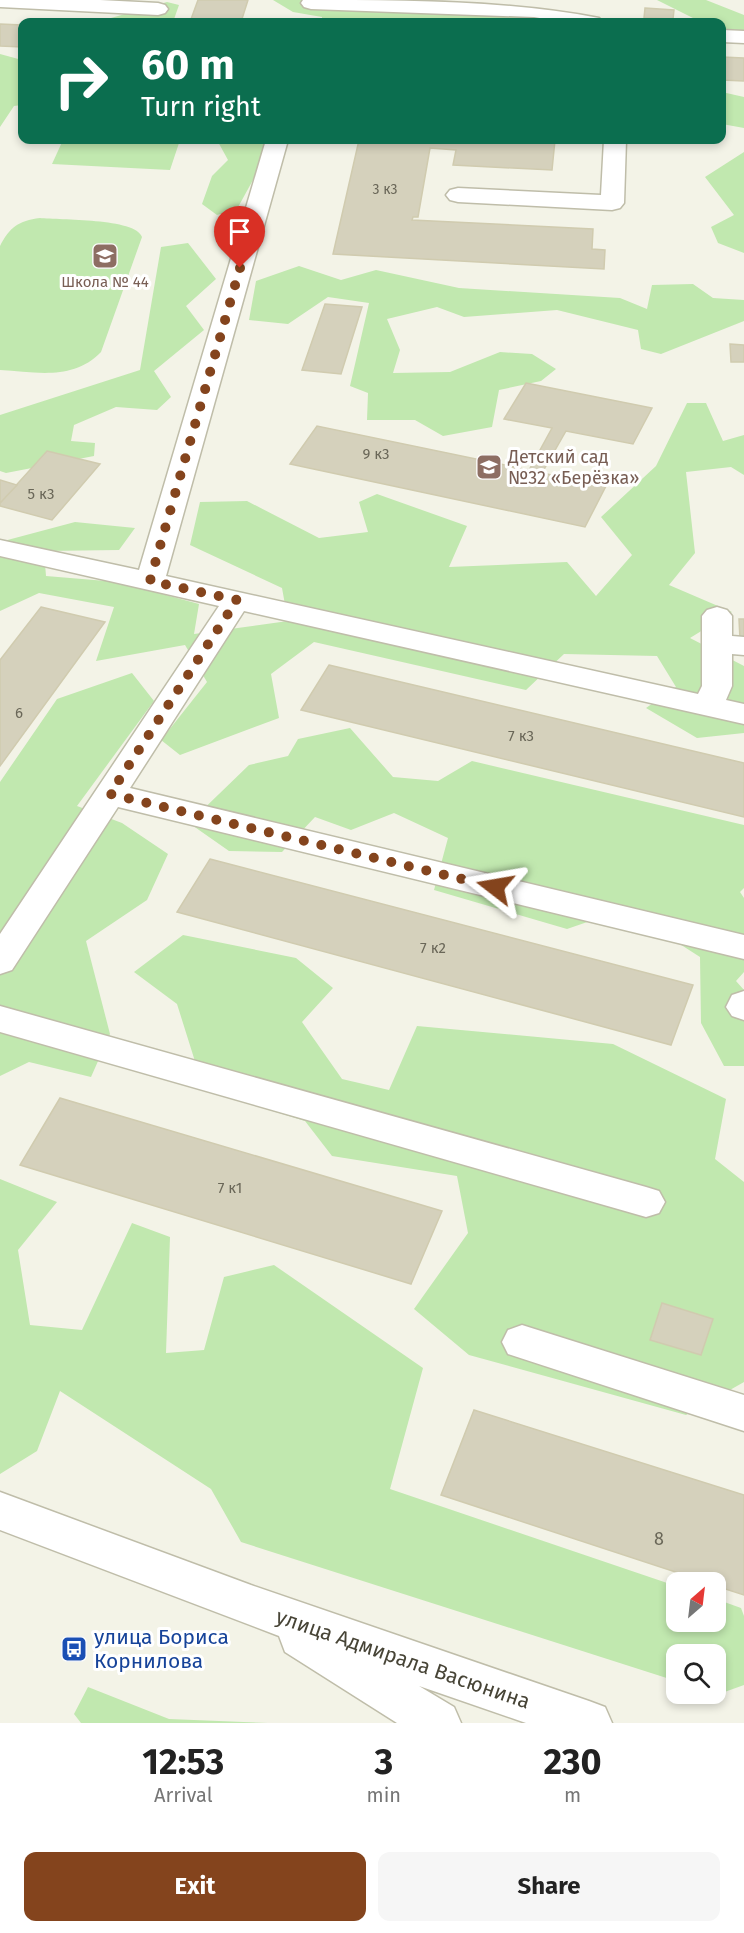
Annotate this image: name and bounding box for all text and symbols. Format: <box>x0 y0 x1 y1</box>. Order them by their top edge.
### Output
text: 60 m <box>141 40 235 90</box>
icon: right <box>42 42 120 120</box>
text: Turn right <box>141 91 261 123</box>
house number: 3 к3 <box>373 181 397 198</box>
pin <box>214 206 265 268</box>
icon: arrive <box>223 215 256 248</box>
school or university icon: Школа № 44 <box>90 241 120 271</box>
place label: Школа № 44 <box>61 273 149 291</box>
house number: 9 к3 <box>362 445 390 463</box>
place label: Детский сад №32 «Берёзка» <box>507 446 639 489</box>
school or university icon: Детский сад №32 «Берёзка» <box>474 452 504 482</box>
house number: 5 к3 <box>28 485 54 503</box>
house number: 6 <box>15 704 23 722</box>
house number: 7 к3 <box>508 727 534 745</box>
position arrow <box>463 855 527 919</box>
house number: 7 к2 <box>420 939 446 957</box>
house number: 7 к1 <box>218 1179 242 1197</box>
house number: 8 <box>654 1528 664 1550</box>
north arrow <box>666 1572 726 1632</box>
map controls <box>666 1572 726 1704</box>
street label: улица Адмирала Васюнина <box>273 1603 533 1715</box>
place label: улица Бориса Корнилова <box>94 1624 229 1674</box>
bus stop icon: улица Бориса Корнилова <box>59 1634 89 1664</box>
button: search <box>666 1644 726 1704</box>
text: 12:53 <box>142 1740 224 1784</box>
text: 3 <box>374 1740 393 1784</box>
text: 230 <box>543 1740 602 1784</box>
text: Arrival <box>154 1783 213 1807</box>
text: min <box>367 1783 401 1807</box>
text: m <box>564 1783 581 1807</box>
button: Exit <box>24 1852 366 1921</box>
button: Share <box>378 1852 720 1921</box>

